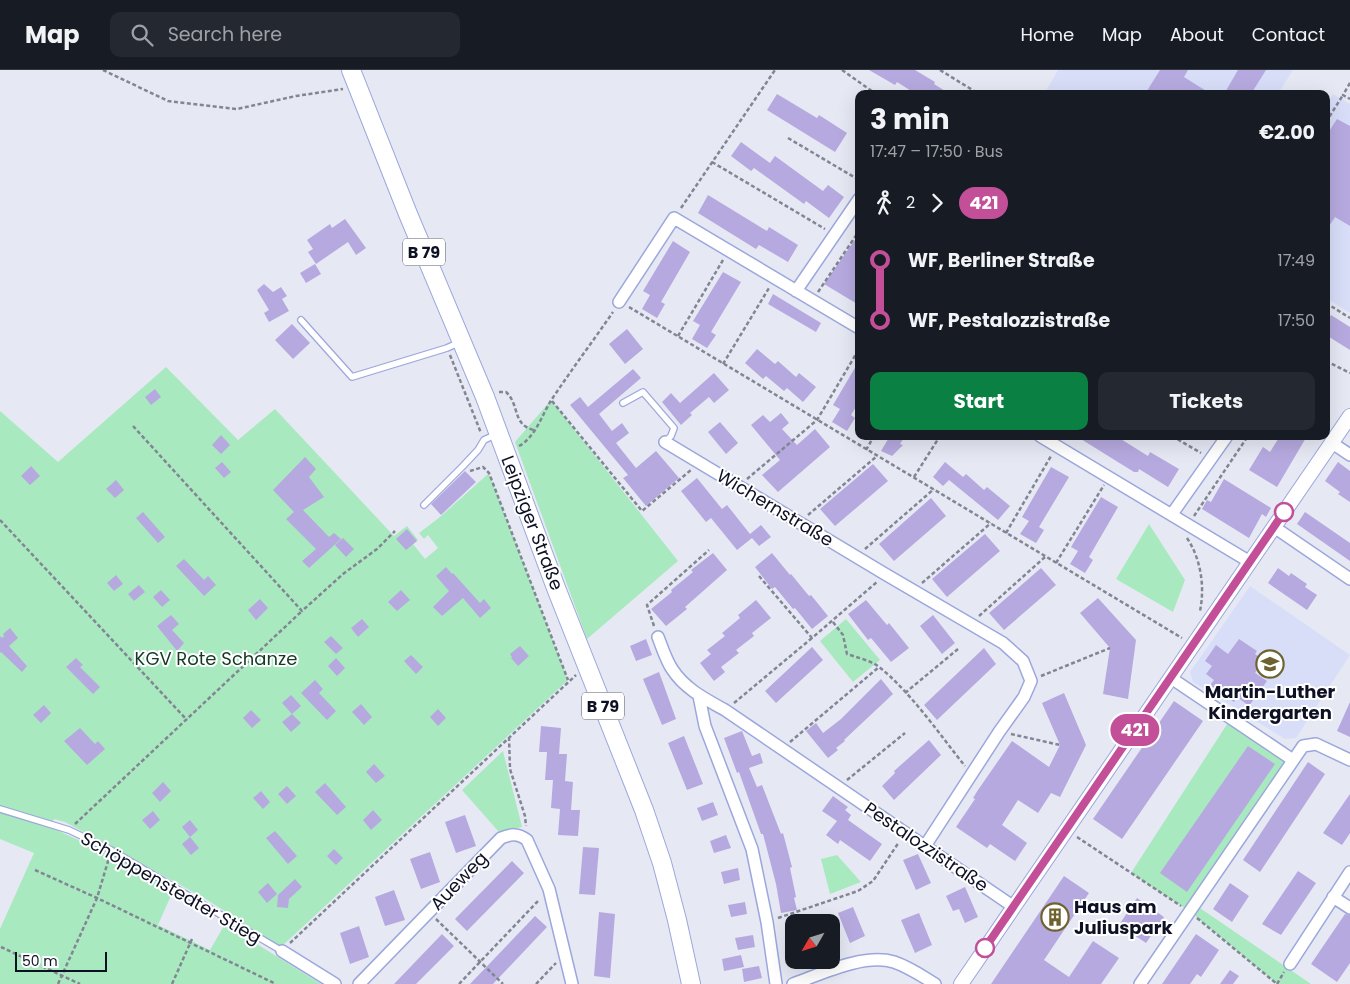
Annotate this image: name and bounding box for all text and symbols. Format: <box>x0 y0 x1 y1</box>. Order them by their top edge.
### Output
search box <box>110 12 460 57</box>
text: Map <box>25 18 80 51</box>
icon: search <box>128 21 156 49</box>
text: Search here <box>168 21 282 48</box>
text: Home <box>1020 22 1074 47</box>
text: Map <box>1102 22 1142 47</box>
text: About <box>1170 22 1224 47</box>
text: Contact <box>1252 22 1325 47</box>
text: 3 min <box>870 100 950 139</box>
text: €2.00 <box>1259 119 1315 146</box>
text: 17:47 – 17:50 · Bus <box>870 140 1003 163</box>
icon: walk <box>870 189 898 217</box>
icon: forward <box>923 189 951 217</box>
text: 421 <box>969 190 998 215</box>
text: 2 <box>906 191 915 214</box>
road number: B 79 <box>403 238 445 266</box>
text: WF, Berliner Straße <box>908 247 1095 274</box>
text: 17:49 <box>1278 249 1315 272</box>
text: WF, Pestalozzistraße <box>908 307 1110 334</box>
text: 17:50 <box>1278 309 1315 332</box>
button: Start <box>870 372 1088 430</box>
button: Tickets <box>1098 372 1315 430</box>
street label: Leipziger Straße <box>495 452 570 594</box>
street label: Wichernstraße <box>712 463 838 552</box>
unlabelled marker <box>1274 502 1294 522</box>
park label: KGV Rote Schanze <box>135 646 297 671</box>
school or university icon: Martin-Luther Kindergarten <box>1255 649 1285 679</box>
place label: Martin-Luther Kindergarten <box>1205 679 1336 725</box>
road number: B 79 <box>582 692 624 720</box>
line badge: 421 <box>1106 714 1164 746</box>
text: 421 <box>1120 717 1150 742</box>
street label: Pestalozzistraße <box>859 796 993 897</box>
street label: Schöppenstedter Stieg <box>76 826 266 950</box>
street label: Aueweg <box>424 846 493 916</box>
place label: Haus am Juliuspark <box>1074 894 1173 940</box>
building icon: Haus am Juliuspark <box>1040 902 1070 932</box>
north arrow <box>785 914 840 969</box>
map controls <box>785 914 840 969</box>
unlabelled marker <box>975 938 995 958</box>
scale bar <box>15 949 108 972</box>
text: 50 m <box>22 951 58 971</box>

